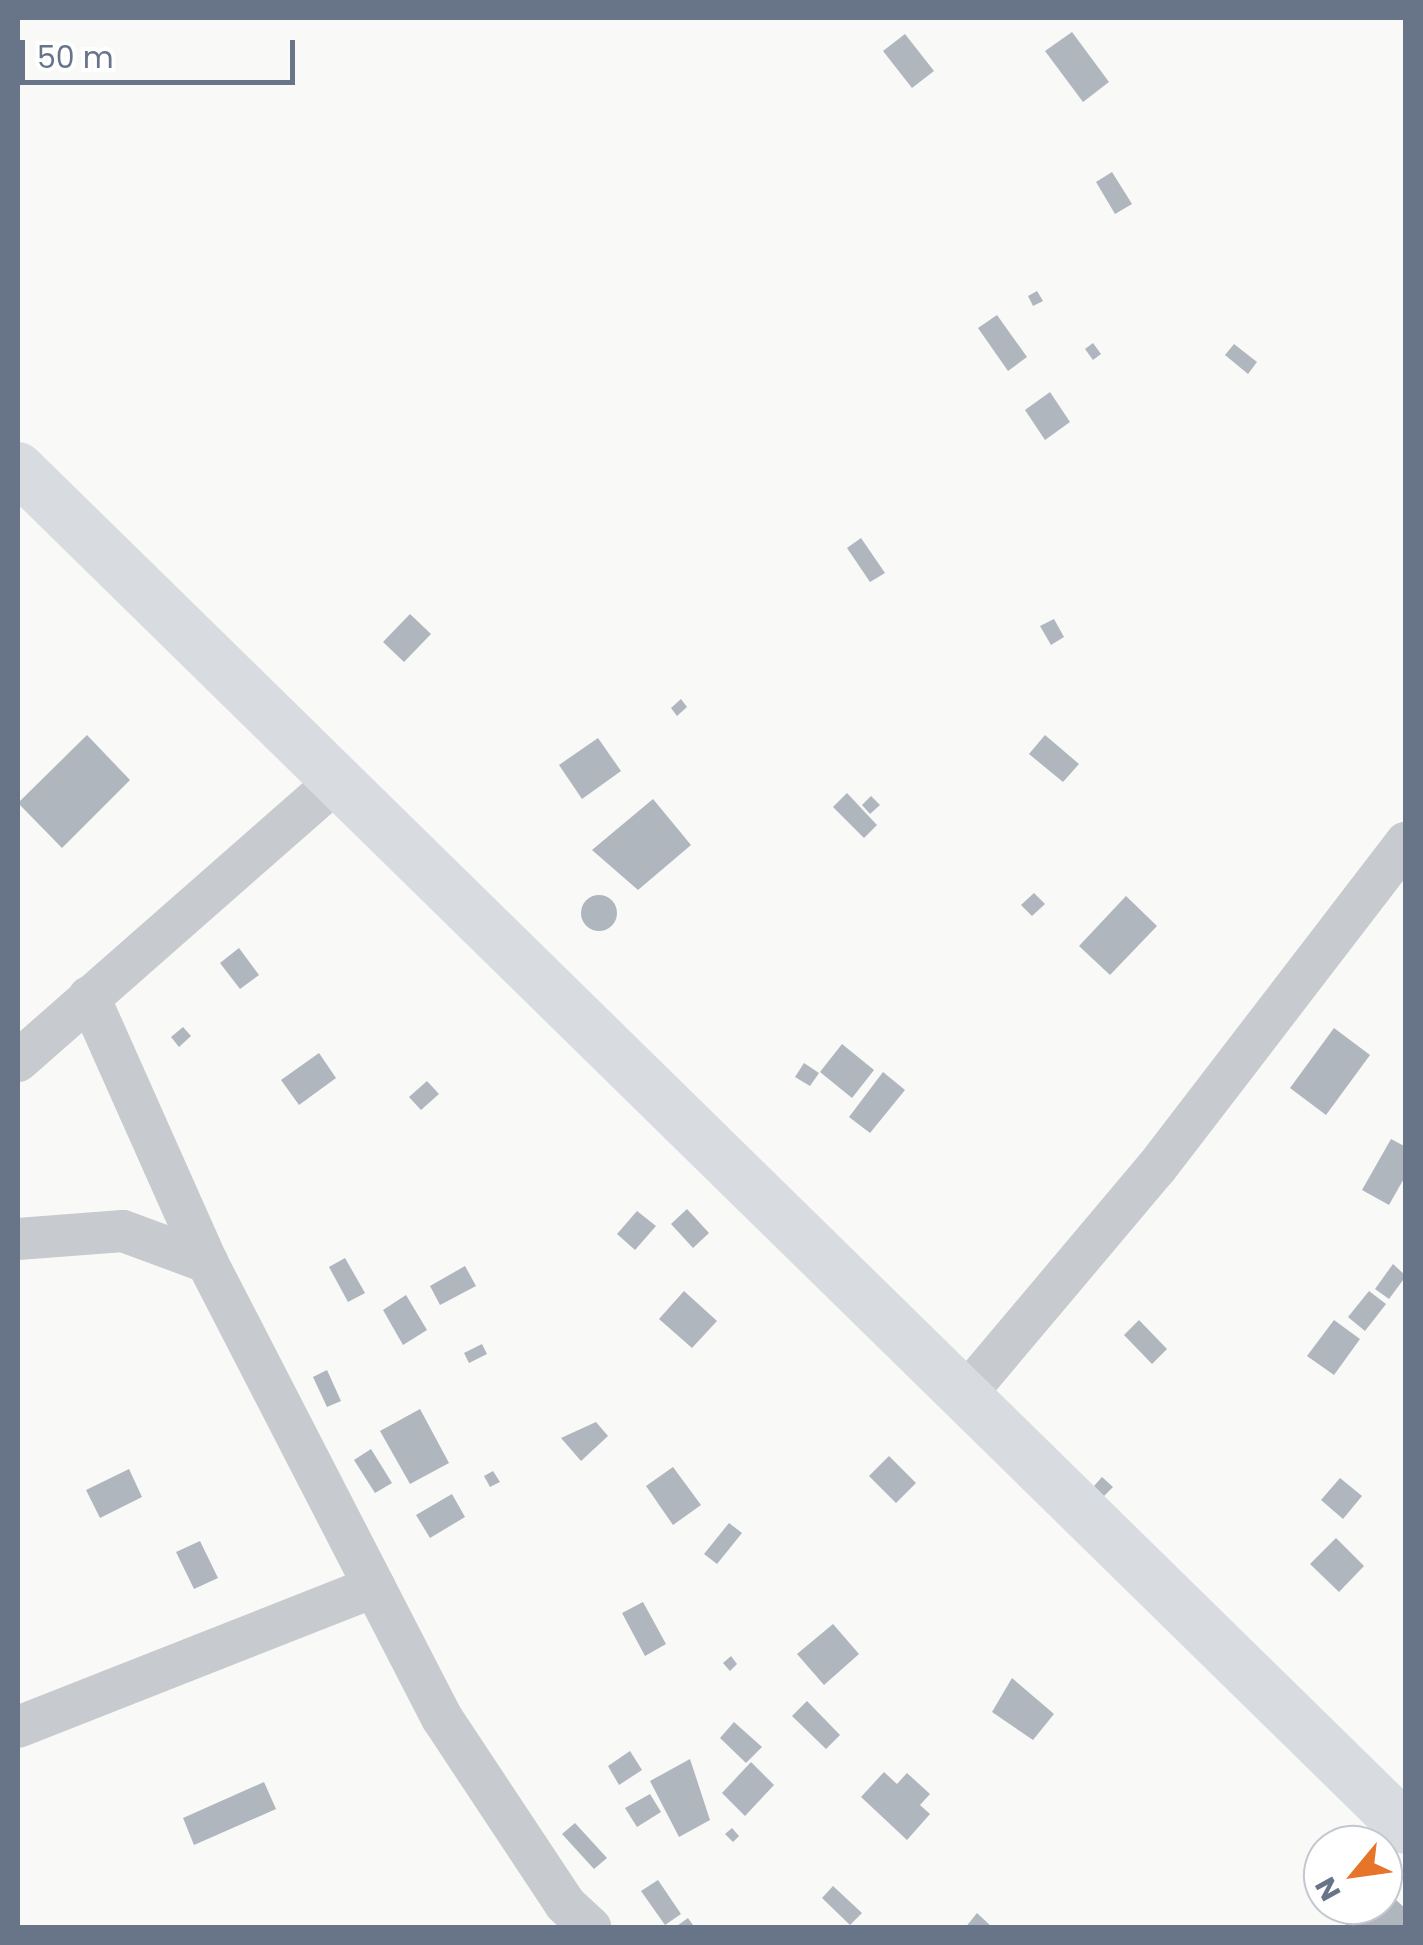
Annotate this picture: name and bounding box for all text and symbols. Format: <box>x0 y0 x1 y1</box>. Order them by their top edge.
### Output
scale bar <box>25 20 300 82</box>
text: 50 m <box>37 36 114 79</box>
north arrow <box>1303 1825 1403 1925</box>
text: N <box>1306 1870 1350 1907</box>

